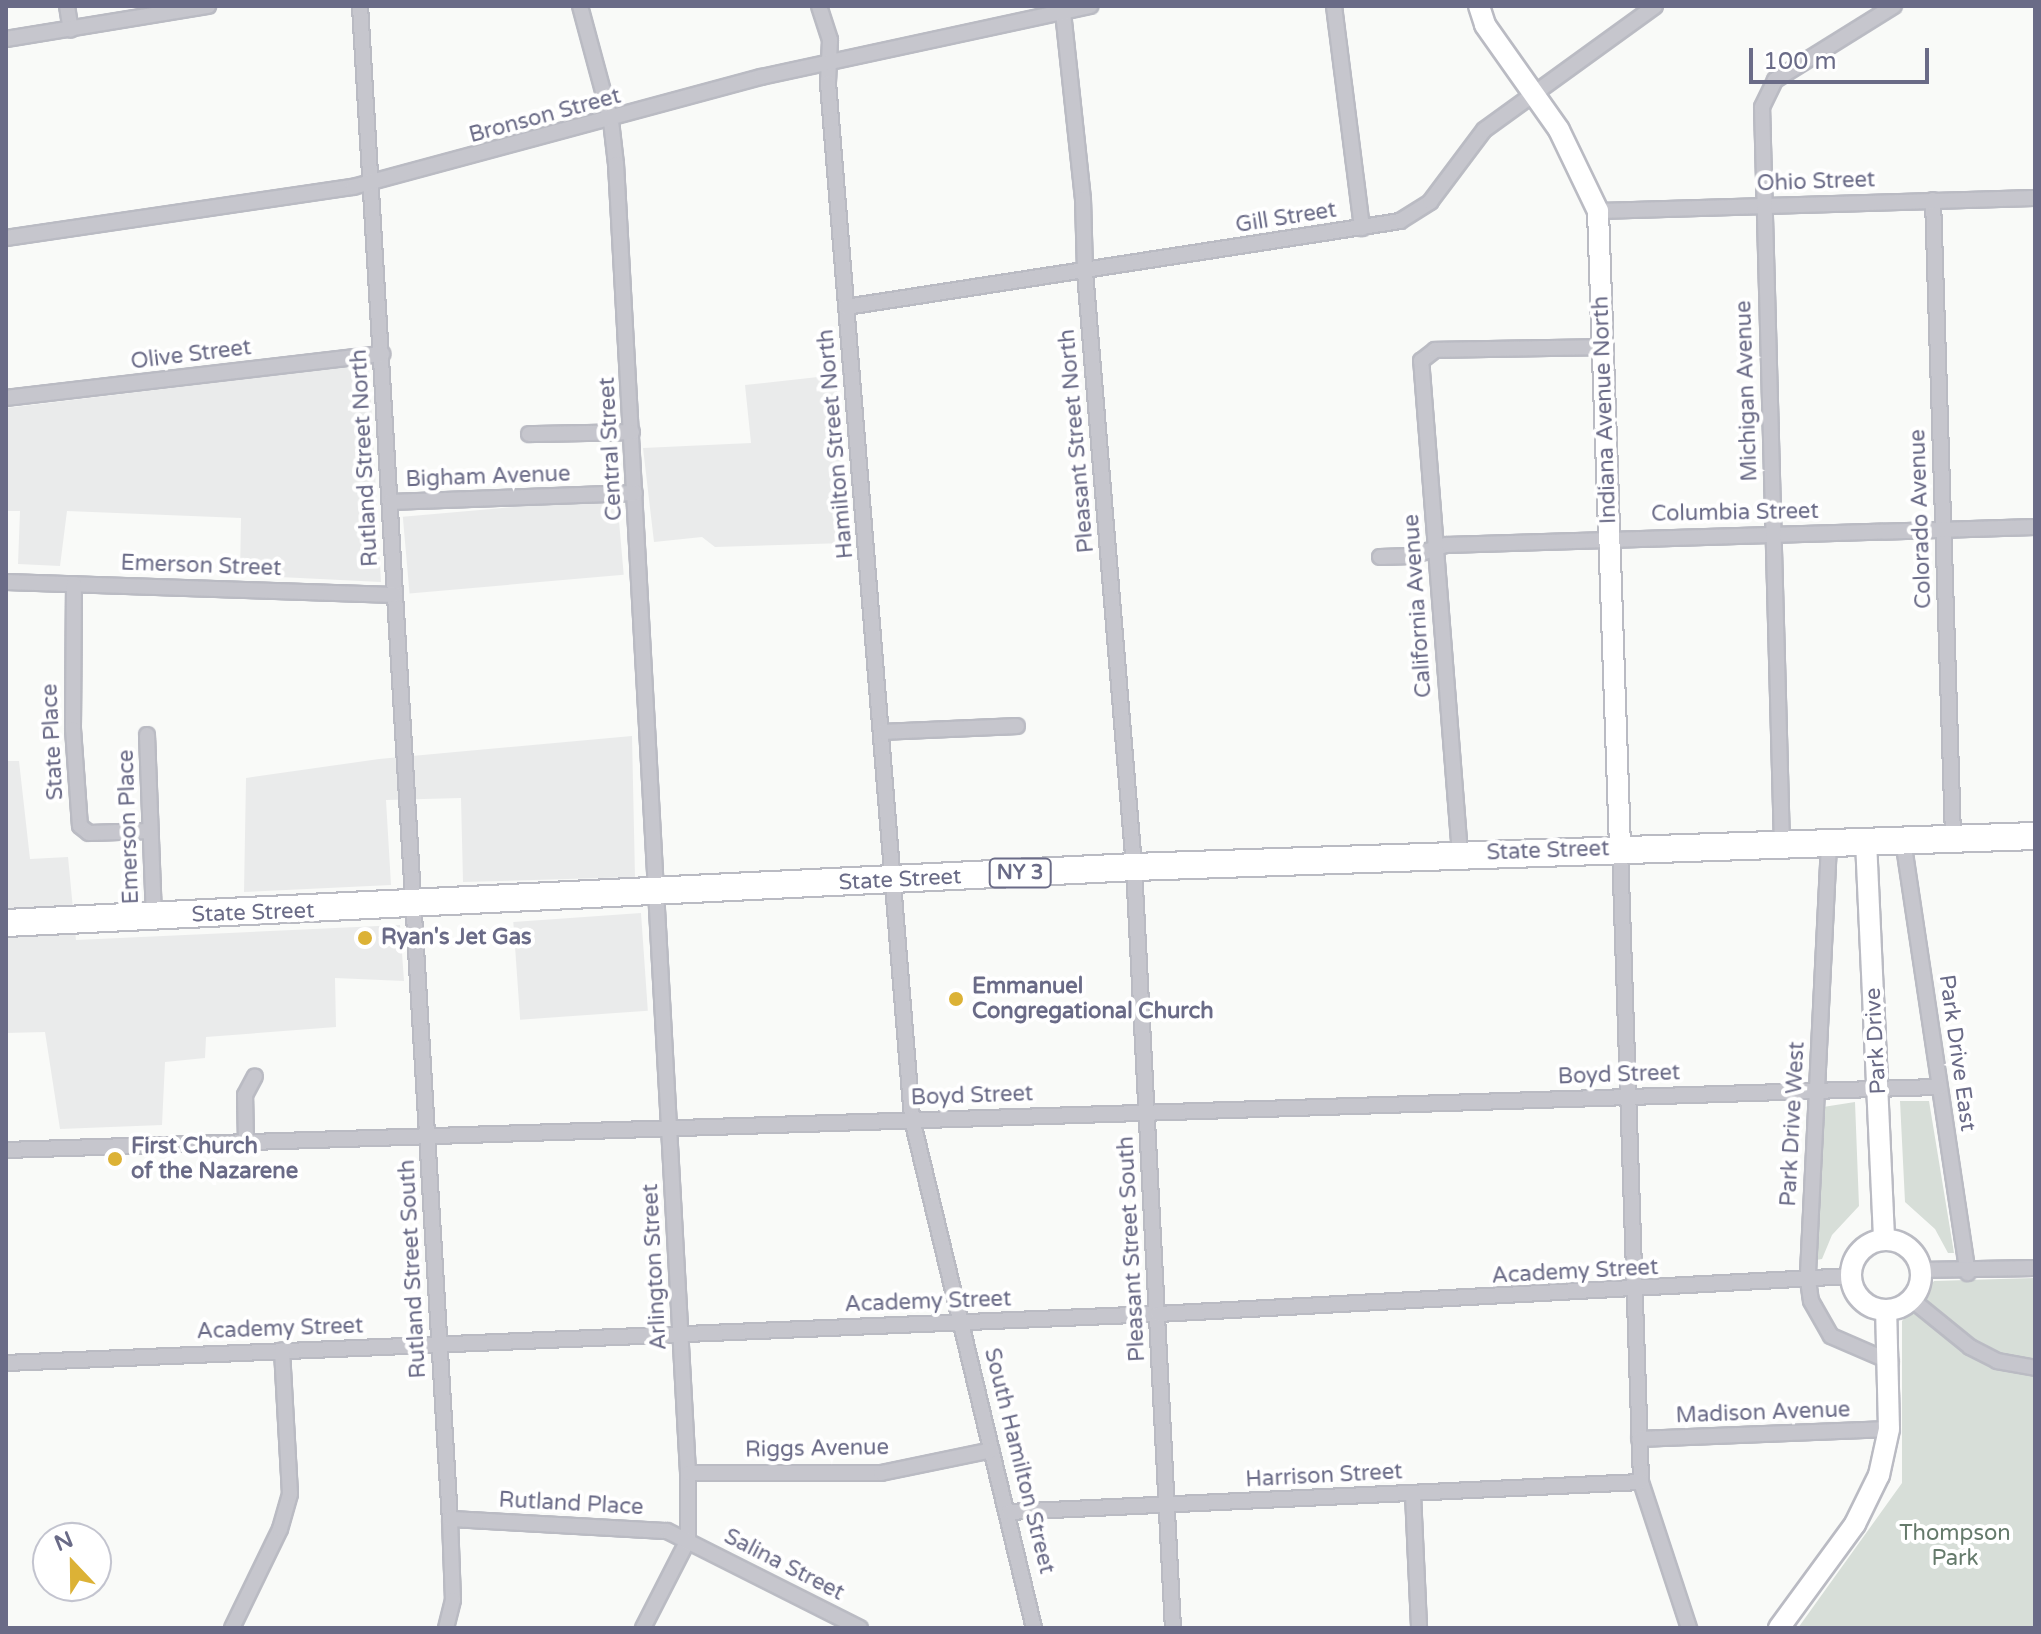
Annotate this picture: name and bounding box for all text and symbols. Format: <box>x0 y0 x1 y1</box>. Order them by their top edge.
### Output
scale bar <box>1753 32 1933 82</box>
text: 100 m <box>1763 47 1837 76</box>
street label: Bronson Street <box>466 83 624 149</box>
street label: Ohio Street <box>1756 167 1876 197</box>
street label: Gill Street <box>1234 197 1338 239</box>
street label: Indiana Avenue North <box>1588 296 1622 524</box>
street label: Michigan Avenue <box>1731 300 1763 482</box>
street label: Hamilton Street North <box>813 328 859 560</box>
street label: Pleasant Street North <box>1054 328 1100 554</box>
street label: Olive Street <box>129 335 253 375</box>
street label: Rutland Street North <box>346 349 384 567</box>
street label: Central Street <box>594 377 628 521</box>
street label: Colorado Avenue <box>1905 429 1937 609</box>
street label: Bigham Avenue <box>405 461 571 493</box>
street label: Columbia Street <box>1651 498 1819 528</box>
street label: California Avenue <box>1398 513 1438 699</box>
street label: Emerson Street <box>120 550 282 582</box>
street label: State Place <box>37 683 69 801</box>
street label: Emerson Place <box>113 749 145 905</box>
street label: State Street <box>1486 836 1610 866</box>
road number: NY 3 <box>988 857 1052 889</box>
street label: State Street <box>838 864 962 896</box>
street label: State Street <box>191 898 315 928</box>
place label: Ryan's Jet Gas <box>381 925 532 951</box>
marker: Ryan's Jet Gas <box>356 929 374 947</box>
place label: Emmanuel Congregational Church <box>972 973 1214 1024</box>
street label: Park Drive East <box>1933 973 1981 1133</box>
street label: Park Drive <box>1860 987 1892 1095</box>
marker: Emmanuel Congregational Church <box>947 990 965 1008</box>
street label: Park Drive West <box>1775 1041 1811 1207</box>
street label: Boyd Street <box>1557 1060 1681 1090</box>
street label: Boyd Street <box>910 1081 1034 1111</box>
place label: First Church of the Nazarene <box>131 1133 298 1184</box>
street label: Pleasant Street South <box>1113 1136 1151 1362</box>
marker: First Church of the Nazarene <box>106 1150 124 1168</box>
street label: Rutland Street South <box>394 1159 432 1379</box>
street label: Arlington Street <box>637 1183 673 1351</box>
street label: Academy Street <box>1491 1254 1659 1290</box>
street label: Academy Street <box>844 1286 1012 1318</box>
street label: Academy Street <box>196 1313 364 1345</box>
street label: South Hamilton Street <box>978 1345 1060 1577</box>
street label: Madison Avenue <box>1675 1397 1851 1429</box>
street label: Riggs Avenue <box>745 1435 889 1463</box>
street label: Harrison Street <box>1245 1459 1403 1493</box>
street label: Rutland Place <box>498 1487 644 1521</box>
park label: Thompson Park <box>1899 1520 2011 1572</box>
north arrow <box>32 1522 112 1602</box>
street label: Salina Street <box>720 1523 848 1607</box>
text: N <box>51 1526 77 1557</box>

